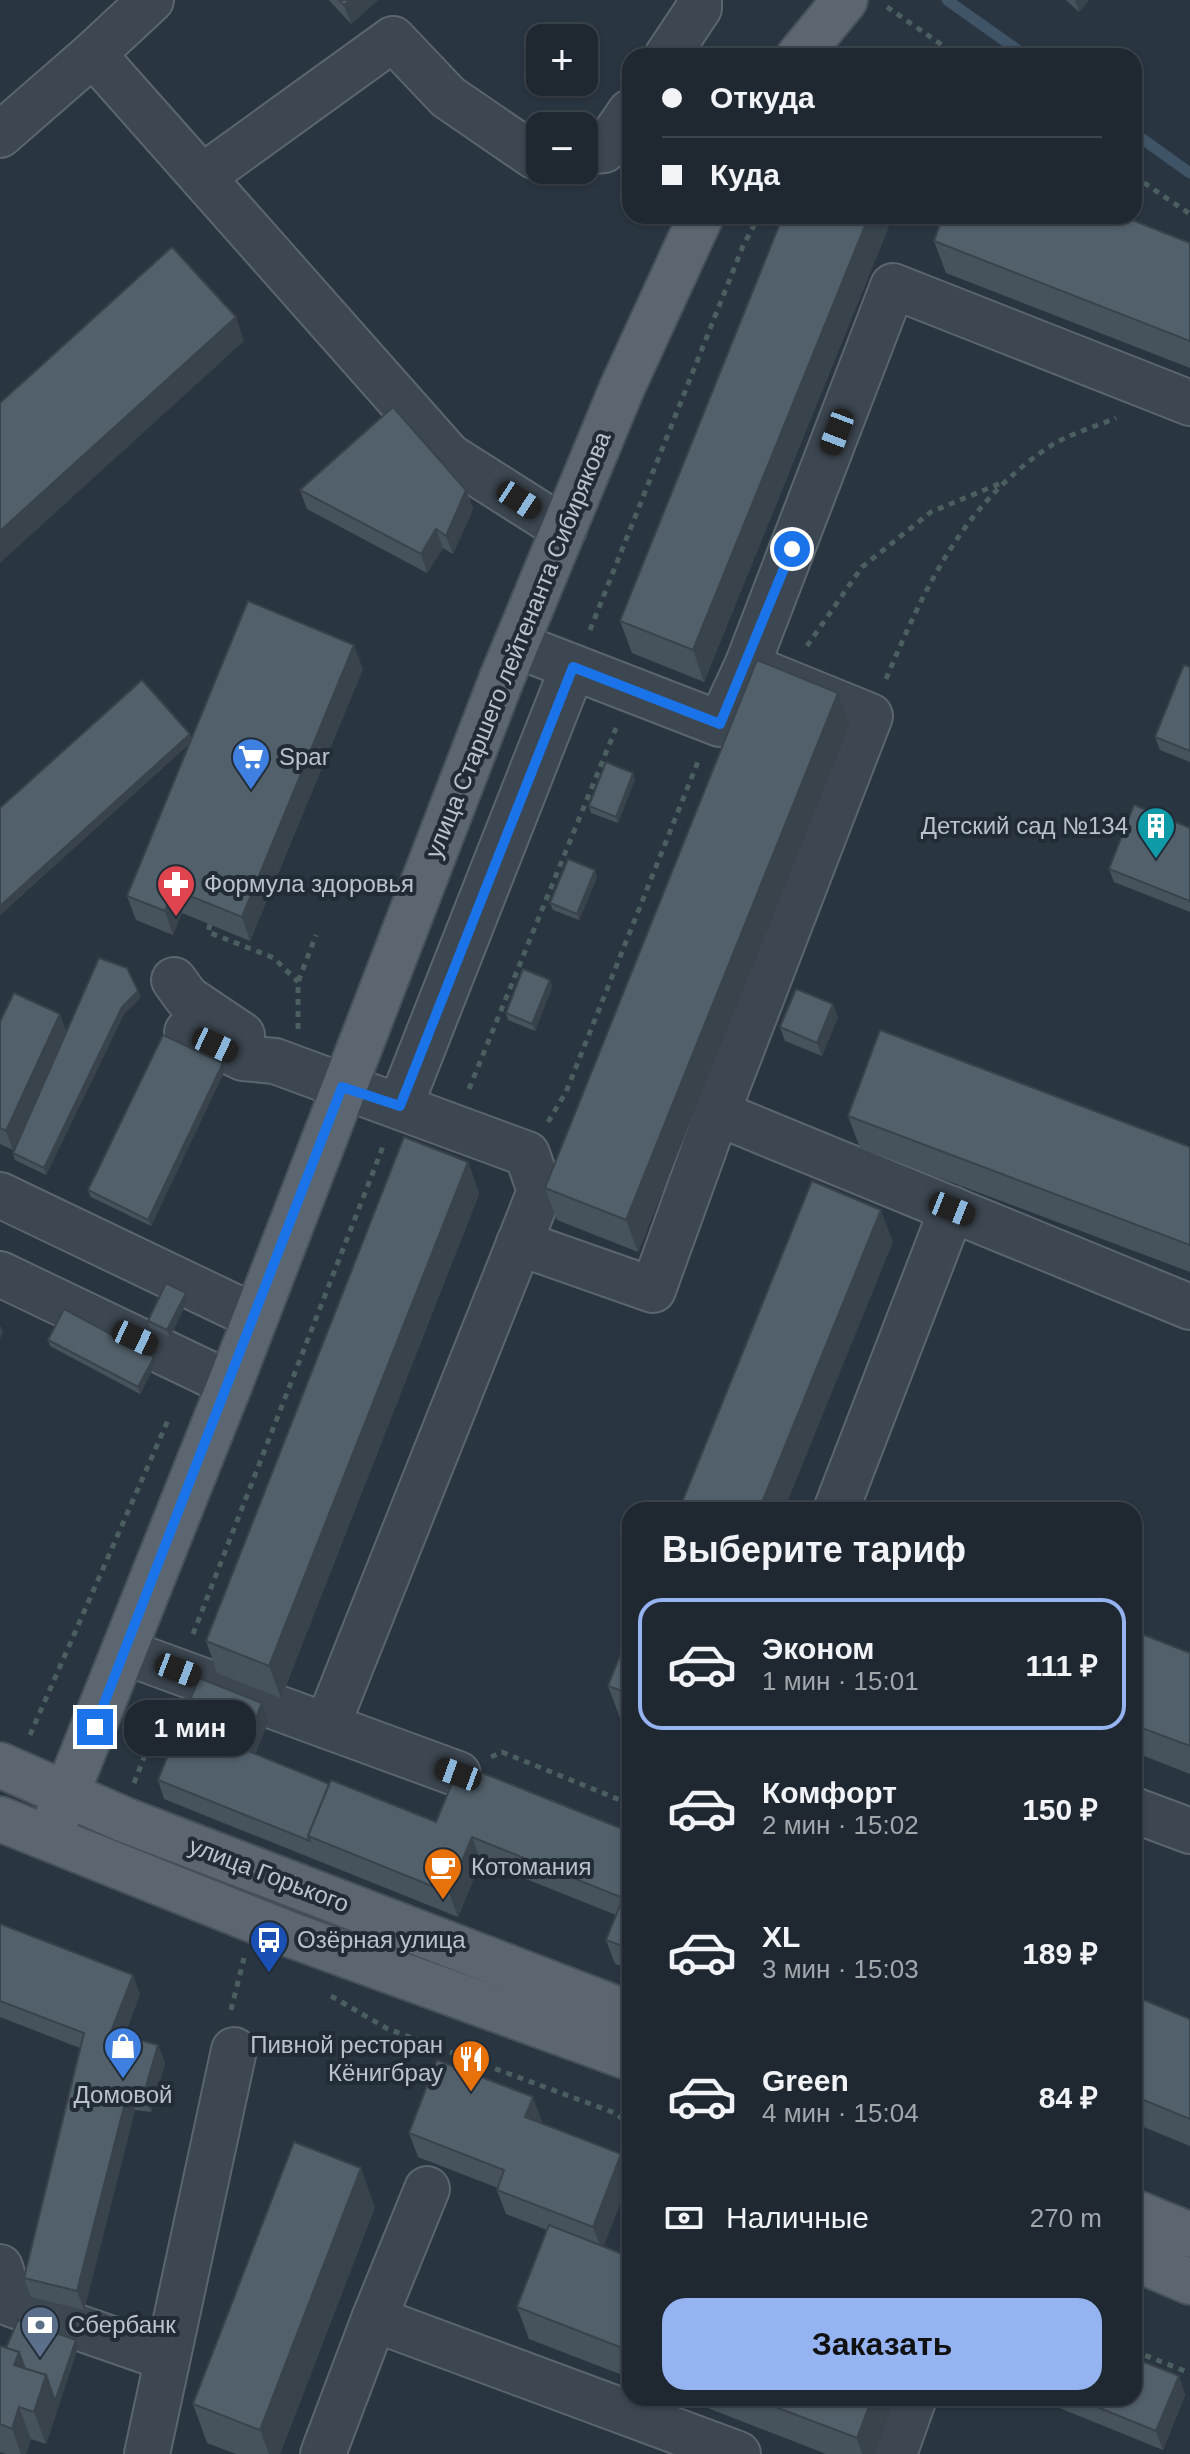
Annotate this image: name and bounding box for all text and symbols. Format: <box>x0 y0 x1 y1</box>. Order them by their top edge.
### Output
map controls <box>526 24 598 184</box>
button: + <box>526 24 598 96</box>
text: Откуда <box>710 81 815 114</box>
button: − <box>526 112 598 184</box>
text: Куда <box>710 158 780 191</box>
car <box>817 405 857 459</box>
street label: улица Старшего лейтенанта Сибирякова <box>419 427 616 862</box>
car <box>492 477 546 523</box>
route start <box>774 531 810 567</box>
supermarket icon: Spar <box>230 736 272 791</box>
place label: Spar <box>279 743 330 770</box>
building icon: Детский сад №134 <box>1135 805 1177 860</box>
place label: Детский сад №134 <box>921 812 1128 839</box>
pharmacy icon: Формула здоровья <box>155 863 197 918</box>
place label: Формула здоровья <box>204 870 414 897</box>
car <box>188 1024 242 1066</box>
car <box>925 1189 979 1229</box>
car <box>108 1317 162 1359</box>
text: Выберите тариф <box>662 1529 966 1570</box>
icon: car <box>666 1628 738 1700</box>
text: Эконом <box>762 1632 875 1665</box>
text: 111 ₽ <box>1025 1649 1098 1682</box>
car <box>151 1650 205 1690</box>
text: 1 мин · 15:01 <box>762 1666 919 1696</box>
callout: 1 мин <box>123 1699 255 1755</box>
route end <box>77 1709 113 1745</box>
text: 1 мин <box>154 1713 226 1743</box>
car <box>431 1755 485 1793</box>
icon: car <box>666 1772 738 1844</box>
text: Комфорт <box>762 1776 897 1809</box>
text: 150 ₽ <box>1022 1793 1098 1826</box>
text: 2 мин · 15:02 <box>762 1810 919 1840</box>
street label: улица Горького <box>185 1832 353 1917</box>
cafe icon: Котомания <box>422 1846 464 1901</box>
place label: Котомания <box>471 1853 591 1880</box>
icon: car <box>666 1916 738 1988</box>
bus stop icon: Озёрная улица <box>248 1919 290 1974</box>
text: XL <box>762 1920 800 1953</box>
place label: Озёрная улица <box>297 1926 466 1953</box>
text: 189 ₽ <box>1022 1937 1098 1970</box>
text: 3 мин · 15:03 <box>762 1954 919 1984</box>
shop icon: Домовой <box>102 2025 144 2080</box>
place label: Пивной ресторан Кёнигбрау <box>250 2031 443 2086</box>
restaurant icon: Пивной ресторан Кёнигбрау <box>450 2038 492 2093</box>
icon: car <box>666 2060 738 2132</box>
text: Green <box>762 2064 849 2097</box>
place label: Домовой <box>74 2081 172 2108</box>
text: 84 ₽ <box>1039 2081 1098 2114</box>
text: 4 мин · 15:04 <box>762 2098 919 2128</box>
icon: cash <box>662 2196 706 2240</box>
text: Наличные <box>726 2201 869 2234</box>
text: 270 m <box>1030 2203 1102 2233</box>
button: Заказать <box>662 2298 1102 2390</box>
bank icon: Сбербанк <box>19 2304 61 2359</box>
place label: Сбербанк <box>68 2311 176 2338</box>

